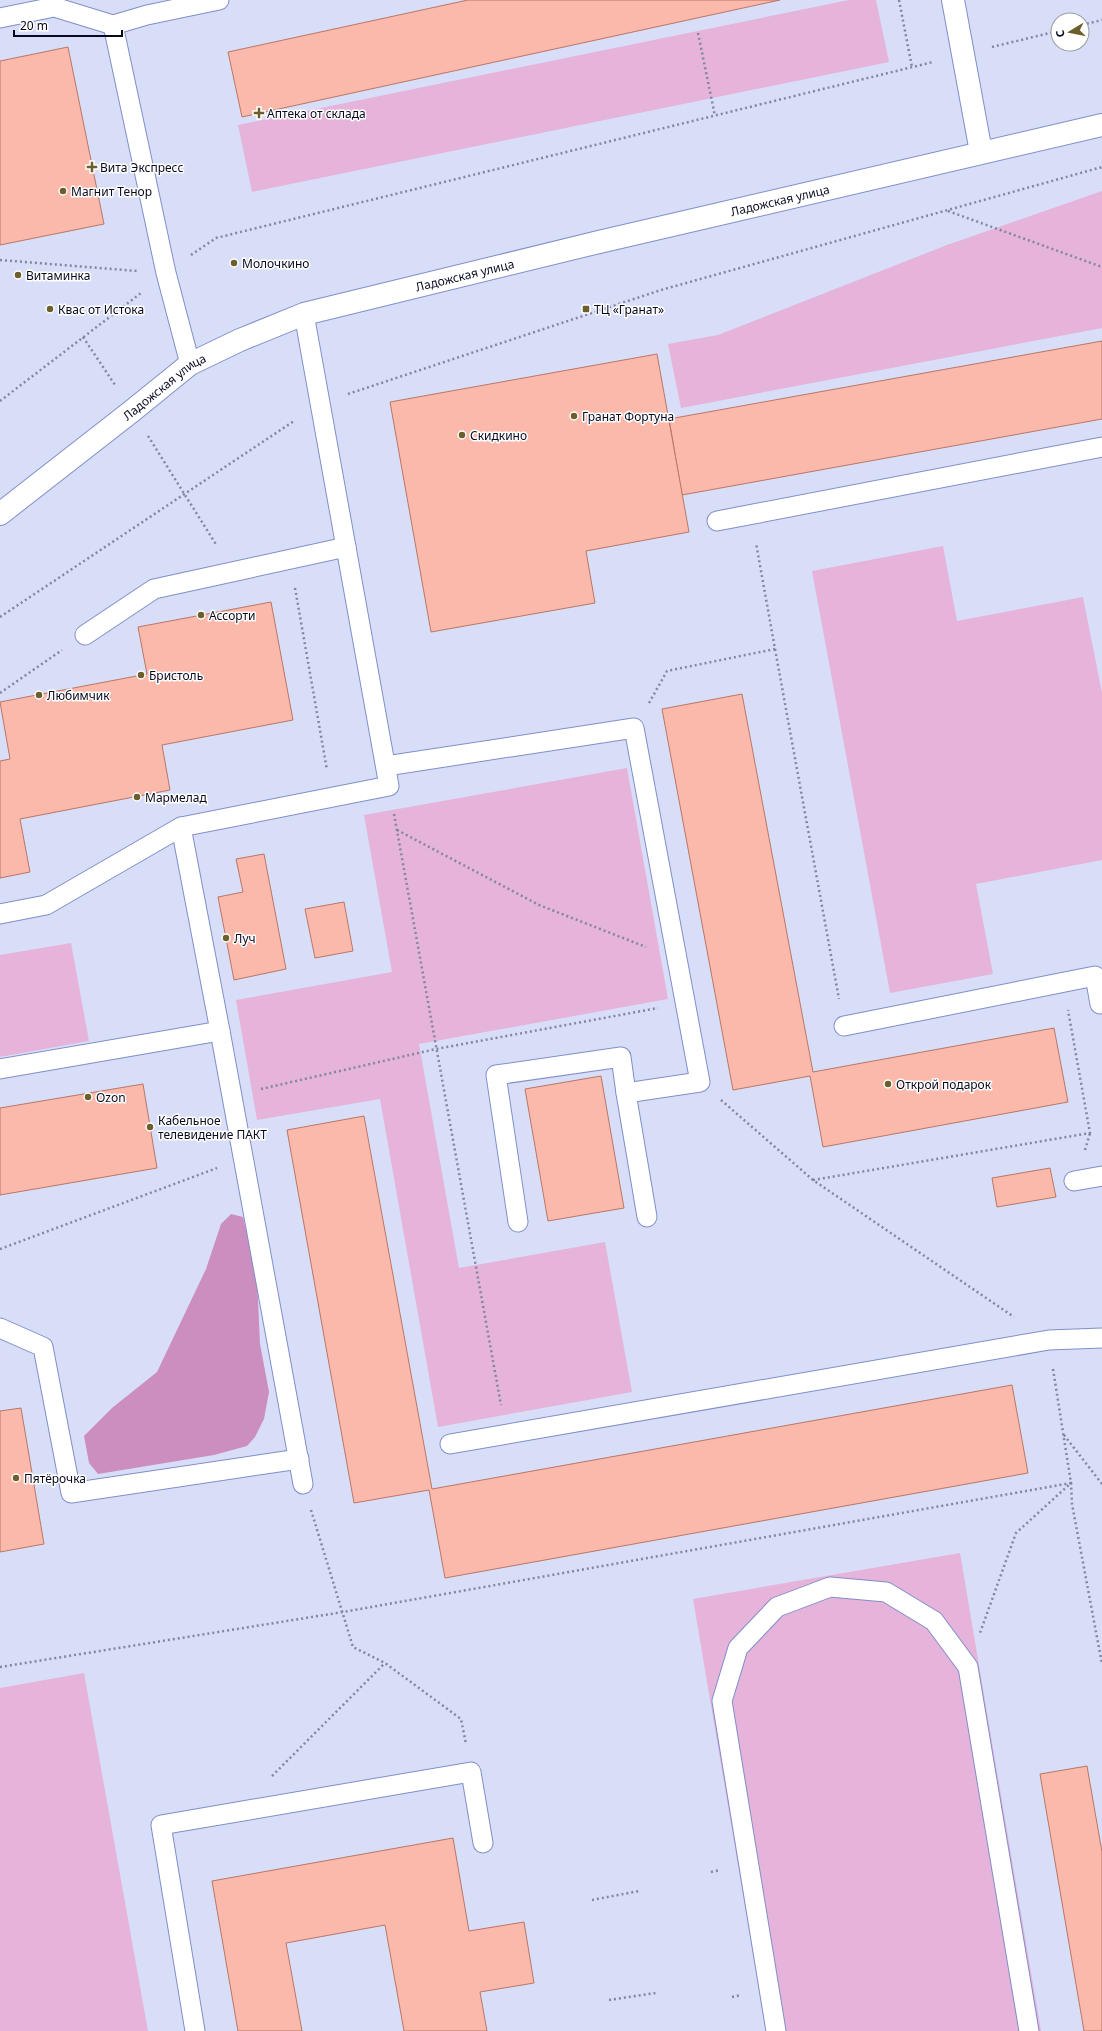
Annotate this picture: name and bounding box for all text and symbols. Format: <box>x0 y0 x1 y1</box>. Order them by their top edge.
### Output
scale bar <box>14 12 122 38</box>
north arrow <box>1050 12 1090 52</box>
text: 20 m <box>20 17 48 34</box>
text: С <box>1052 29 1068 39</box>
place label: Аптека от склада <box>267 105 366 122</box>
marker: Аптека от склада <box>254 108 264 118</box>
place label: Вита Экспресс <box>100 159 183 176</box>
marker: Вита Экспресс <box>87 162 97 172</box>
street label: Ладожская улица <box>729 180 831 220</box>
place label: Магнит Тенор <box>71 183 152 200</box>
marker: Магнит Тенор <box>58 186 68 196</box>
place label: Молочкино <box>242 255 309 272</box>
street label: Ладожская улица <box>414 255 516 295</box>
marker: Молочкино <box>229 258 239 268</box>
place label: Витаминка <box>26 267 90 284</box>
marker: Витаминка <box>13 270 23 280</box>
place label: Квас от Истока <box>58 301 144 318</box>
place label: ТЦ «Гранат» <box>594 301 664 318</box>
marker: Квас от Истока <box>45 304 55 314</box>
marker: ТЦ «Гранат» <box>581 304 591 314</box>
street label: Ладожская улица <box>119 349 208 424</box>
place label: Гранат Фортуна <box>582 408 674 425</box>
marker: Гранат Фортуна <box>569 411 579 421</box>
place label: Скидкино <box>470 427 527 444</box>
marker: Скидкино <box>457 430 467 440</box>
place label: Ассорти <box>209 607 255 624</box>
marker: Ассорти <box>196 610 206 620</box>
place label: Бристоль <box>149 667 203 684</box>
marker: Бристоль <box>136 670 146 680</box>
place label: Любимчик <box>47 687 110 704</box>
marker: Любимчик <box>34 690 44 700</box>
place label: Мармелад <box>145 789 207 806</box>
marker: Мармелад <box>132 792 142 802</box>
place label: Луч <box>234 930 256 947</box>
marker: Луч <box>221 933 231 943</box>
place label: Открой подарок <box>896 1076 992 1093</box>
marker: Открой подарок <box>883 1079 893 1089</box>
place label: Ozon <box>96 1089 126 1106</box>
marker: Ozon <box>83 1092 93 1102</box>
place label: Кабельное телевидение ПАКТ <box>158 1112 267 1143</box>
marker: Кабельное телевидение ПАКТ <box>145 1122 155 1132</box>
place label: Пятёрочка <box>24 1470 86 1487</box>
marker: Пятёрочка <box>11 1473 21 1483</box>

